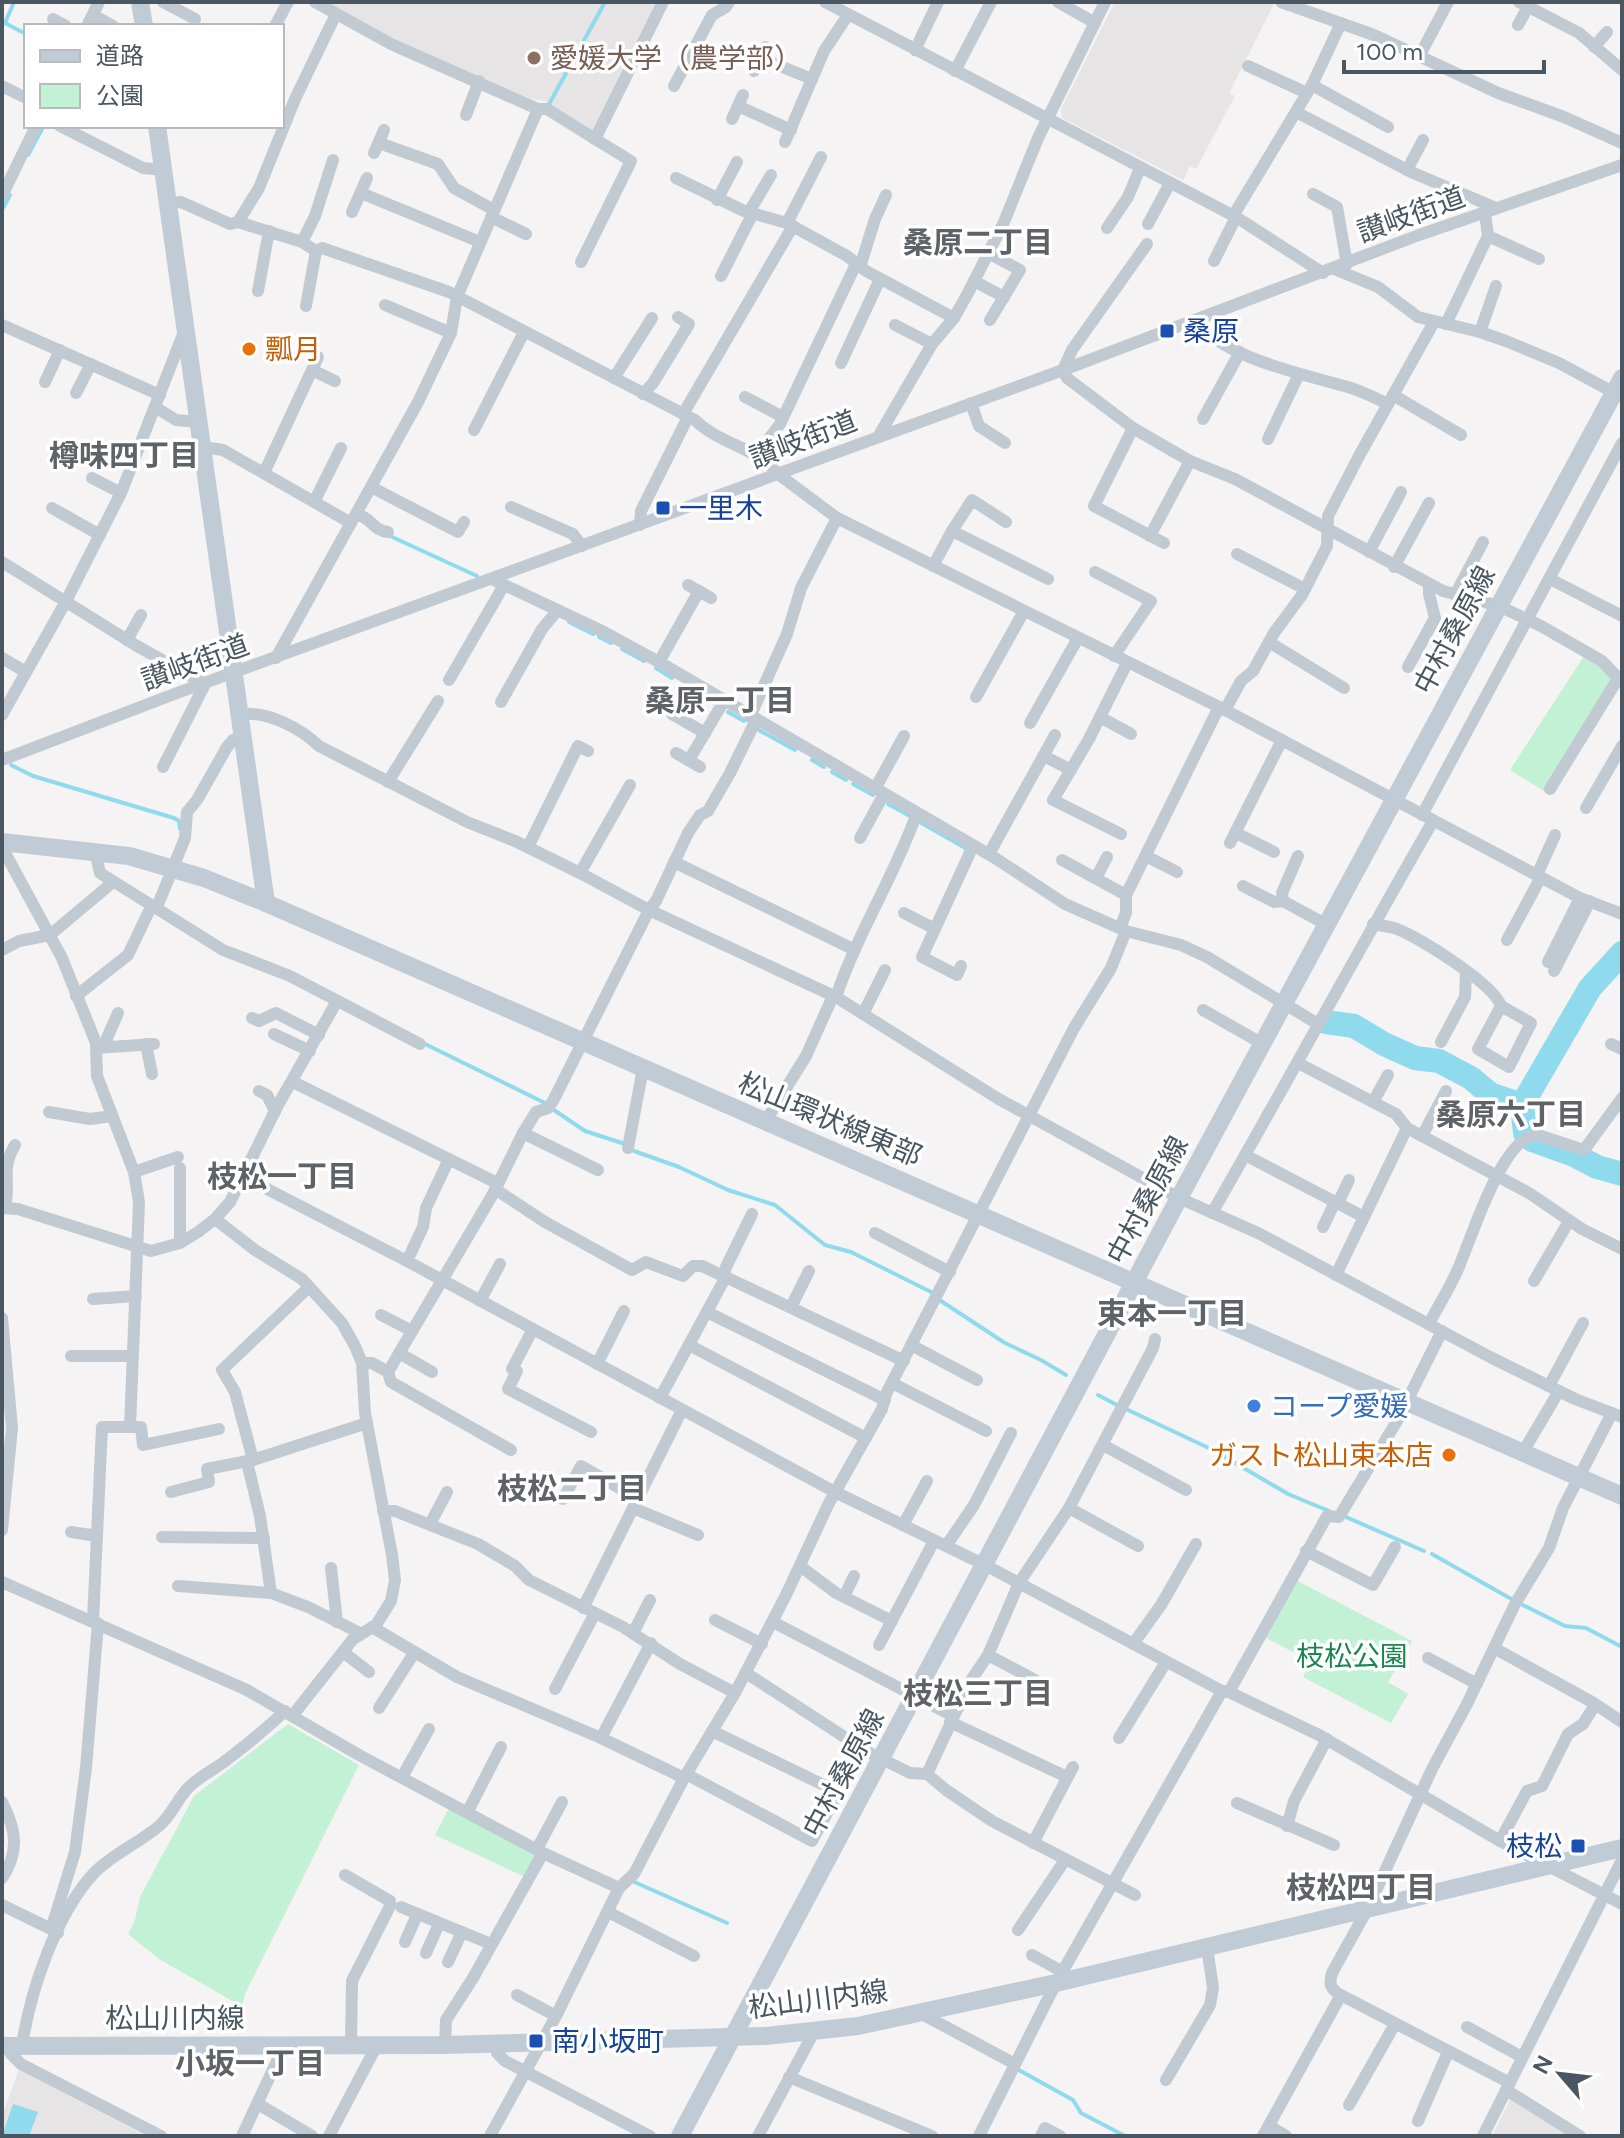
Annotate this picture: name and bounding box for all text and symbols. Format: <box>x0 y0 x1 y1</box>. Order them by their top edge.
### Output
legend <box>24 24 284 128</box>
scale bar <box>1344 24 1544 74</box>
text: 100 m <box>1356 37 1423 66</box>
text: 道路 <box>96 41 144 70</box>
place label: 愛媛大学（農学部） <box>550 41 802 75</box>
marker: 愛媛大学（農学部） <box>525 49 543 67</box>
text: 公園 <box>96 81 144 110</box>
street label: 讃岐街道 <box>1353 179 1469 249</box>
district label: 桑原二丁目 <box>903 224 1053 261</box>
place label: 桑原 <box>1183 314 1239 348</box>
marker: 桑原 <box>1158 322 1176 340</box>
place label: 瓢月 <box>265 332 321 366</box>
marker: 瓢月 <box>240 340 258 358</box>
street label: 讃岐街道 <box>745 403 861 475</box>
district label: 樽味四丁目 <box>49 437 199 474</box>
place label: 一里木 <box>679 491 763 525</box>
marker: 一里木 <box>654 499 672 517</box>
street label: 中村桑原線 <box>1406 560 1502 700</box>
street label: 讃岐街道 <box>137 627 253 697</box>
district label: 桑原一丁目 <box>645 682 795 719</box>
street label: 松山環状線東部 <box>733 1065 927 1173</box>
district label: 桑原六丁目 <box>1436 1096 1586 1133</box>
street label: 中村桑原線 <box>1099 1130 1195 1270</box>
district label: 枝松一丁目 <box>207 1158 357 1195</box>
district label: 束本一丁目 <box>1097 1295 1247 1332</box>
place label: コープ愛媛 <box>1270 1389 1408 1423</box>
marker: コープ愛媛 <box>1245 1397 1263 1415</box>
place label: ガスト松山束本店 <box>1209 1438 1433 1472</box>
marker: ガスト松山束本店 <box>1440 1446 1458 1464</box>
district label: 枝松二丁目 <box>497 1470 647 1507</box>
park label: 枝松公園 <box>1296 1639 1408 1673</box>
district label: 枝松三丁目 <box>903 1675 1053 1712</box>
street label: 中村桑原線 <box>795 1703 891 1843</box>
place label: 枝松 <box>1506 1829 1562 1863</box>
marker: 枝松 <box>1569 1837 1587 1855</box>
district label: 枝松四丁目 <box>1286 1869 1436 1906</box>
street label: 松山川内線 <box>746 1974 890 2024</box>
street label: 松山川内線 <box>105 2001 245 2035</box>
place label: 南小坂町 <box>552 2024 664 2058</box>
marker: 南小坂町 <box>527 2032 545 2050</box>
north arrow <box>1520 2034 1600 2114</box>
district label: 小坂一丁目 <box>175 2045 325 2082</box>
text: N <box>1527 2051 1559 2079</box>

